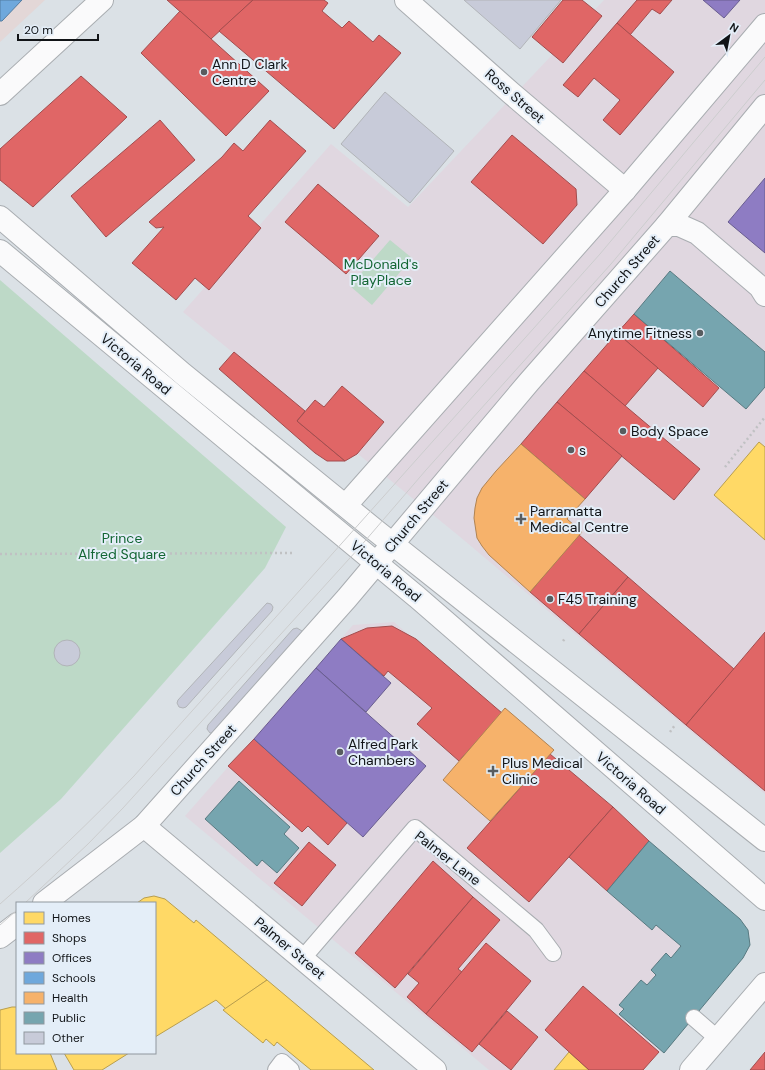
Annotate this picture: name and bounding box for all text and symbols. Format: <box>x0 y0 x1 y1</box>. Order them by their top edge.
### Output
scale bar <box>18 16 98 42</box>
north arrow <box>709 16 749 56</box>
text: N <box>727 19 741 36</box>
text: 20 m <box>24 22 53 38</box>
place label: Ann D Clark Centre <box>212 55 287 89</box>
street label: Ross Street <box>481 65 549 127</box>
marker: Ann D Clark Centre <box>199 67 209 77</box>
street label: Church Street <box>591 231 663 311</box>
park label: McDonald's PlayPlace <box>344 255 418 289</box>
place label: Anytime Fitness <box>588 324 692 342</box>
marker: Anytime Fitness <box>695 328 705 338</box>
street label: Victoria Road <box>97 329 175 399</box>
place label: Body Space <box>631 422 709 440</box>
marker: Body Space <box>618 426 628 436</box>
place label: s <box>579 441 586 459</box>
marker: s <box>566 445 576 455</box>
street label: Church Street <box>380 476 452 556</box>
place label: Parramatta Medical Centre <box>530 502 629 536</box>
marker: Parramatta Medical Centre <box>515 513 527 525</box>
park label: Prince Alfred Square <box>78 529 166 563</box>
street label: Victoria Road <box>347 536 425 606</box>
place label: F45 Training <box>558 590 637 608</box>
marker: F45 Training <box>545 594 555 604</box>
street label: Church Street <box>166 720 240 800</box>
place label: Alfred Park Chambers <box>348 735 418 769</box>
marker: Alfred Park Chambers <box>335 747 345 757</box>
street label: Victoria Road <box>592 748 670 818</box>
place label: Plus Medical Clinic <box>502 754 583 788</box>
marker: Plus Medical Clinic <box>487 765 499 777</box>
street label: Palmer Lane <box>411 827 485 889</box>
legend <box>16 902 156 1054</box>
text: Homes <box>52 910 91 926</box>
street label: Palmer Street <box>251 913 329 983</box>
text: Shops <box>52 930 87 946</box>
text: Offices <box>52 950 92 966</box>
text: Schools <box>52 970 96 986</box>
text: Health <box>52 990 88 1006</box>
text: Public <box>52 1010 86 1026</box>
text: Other <box>52 1030 85 1046</box>

